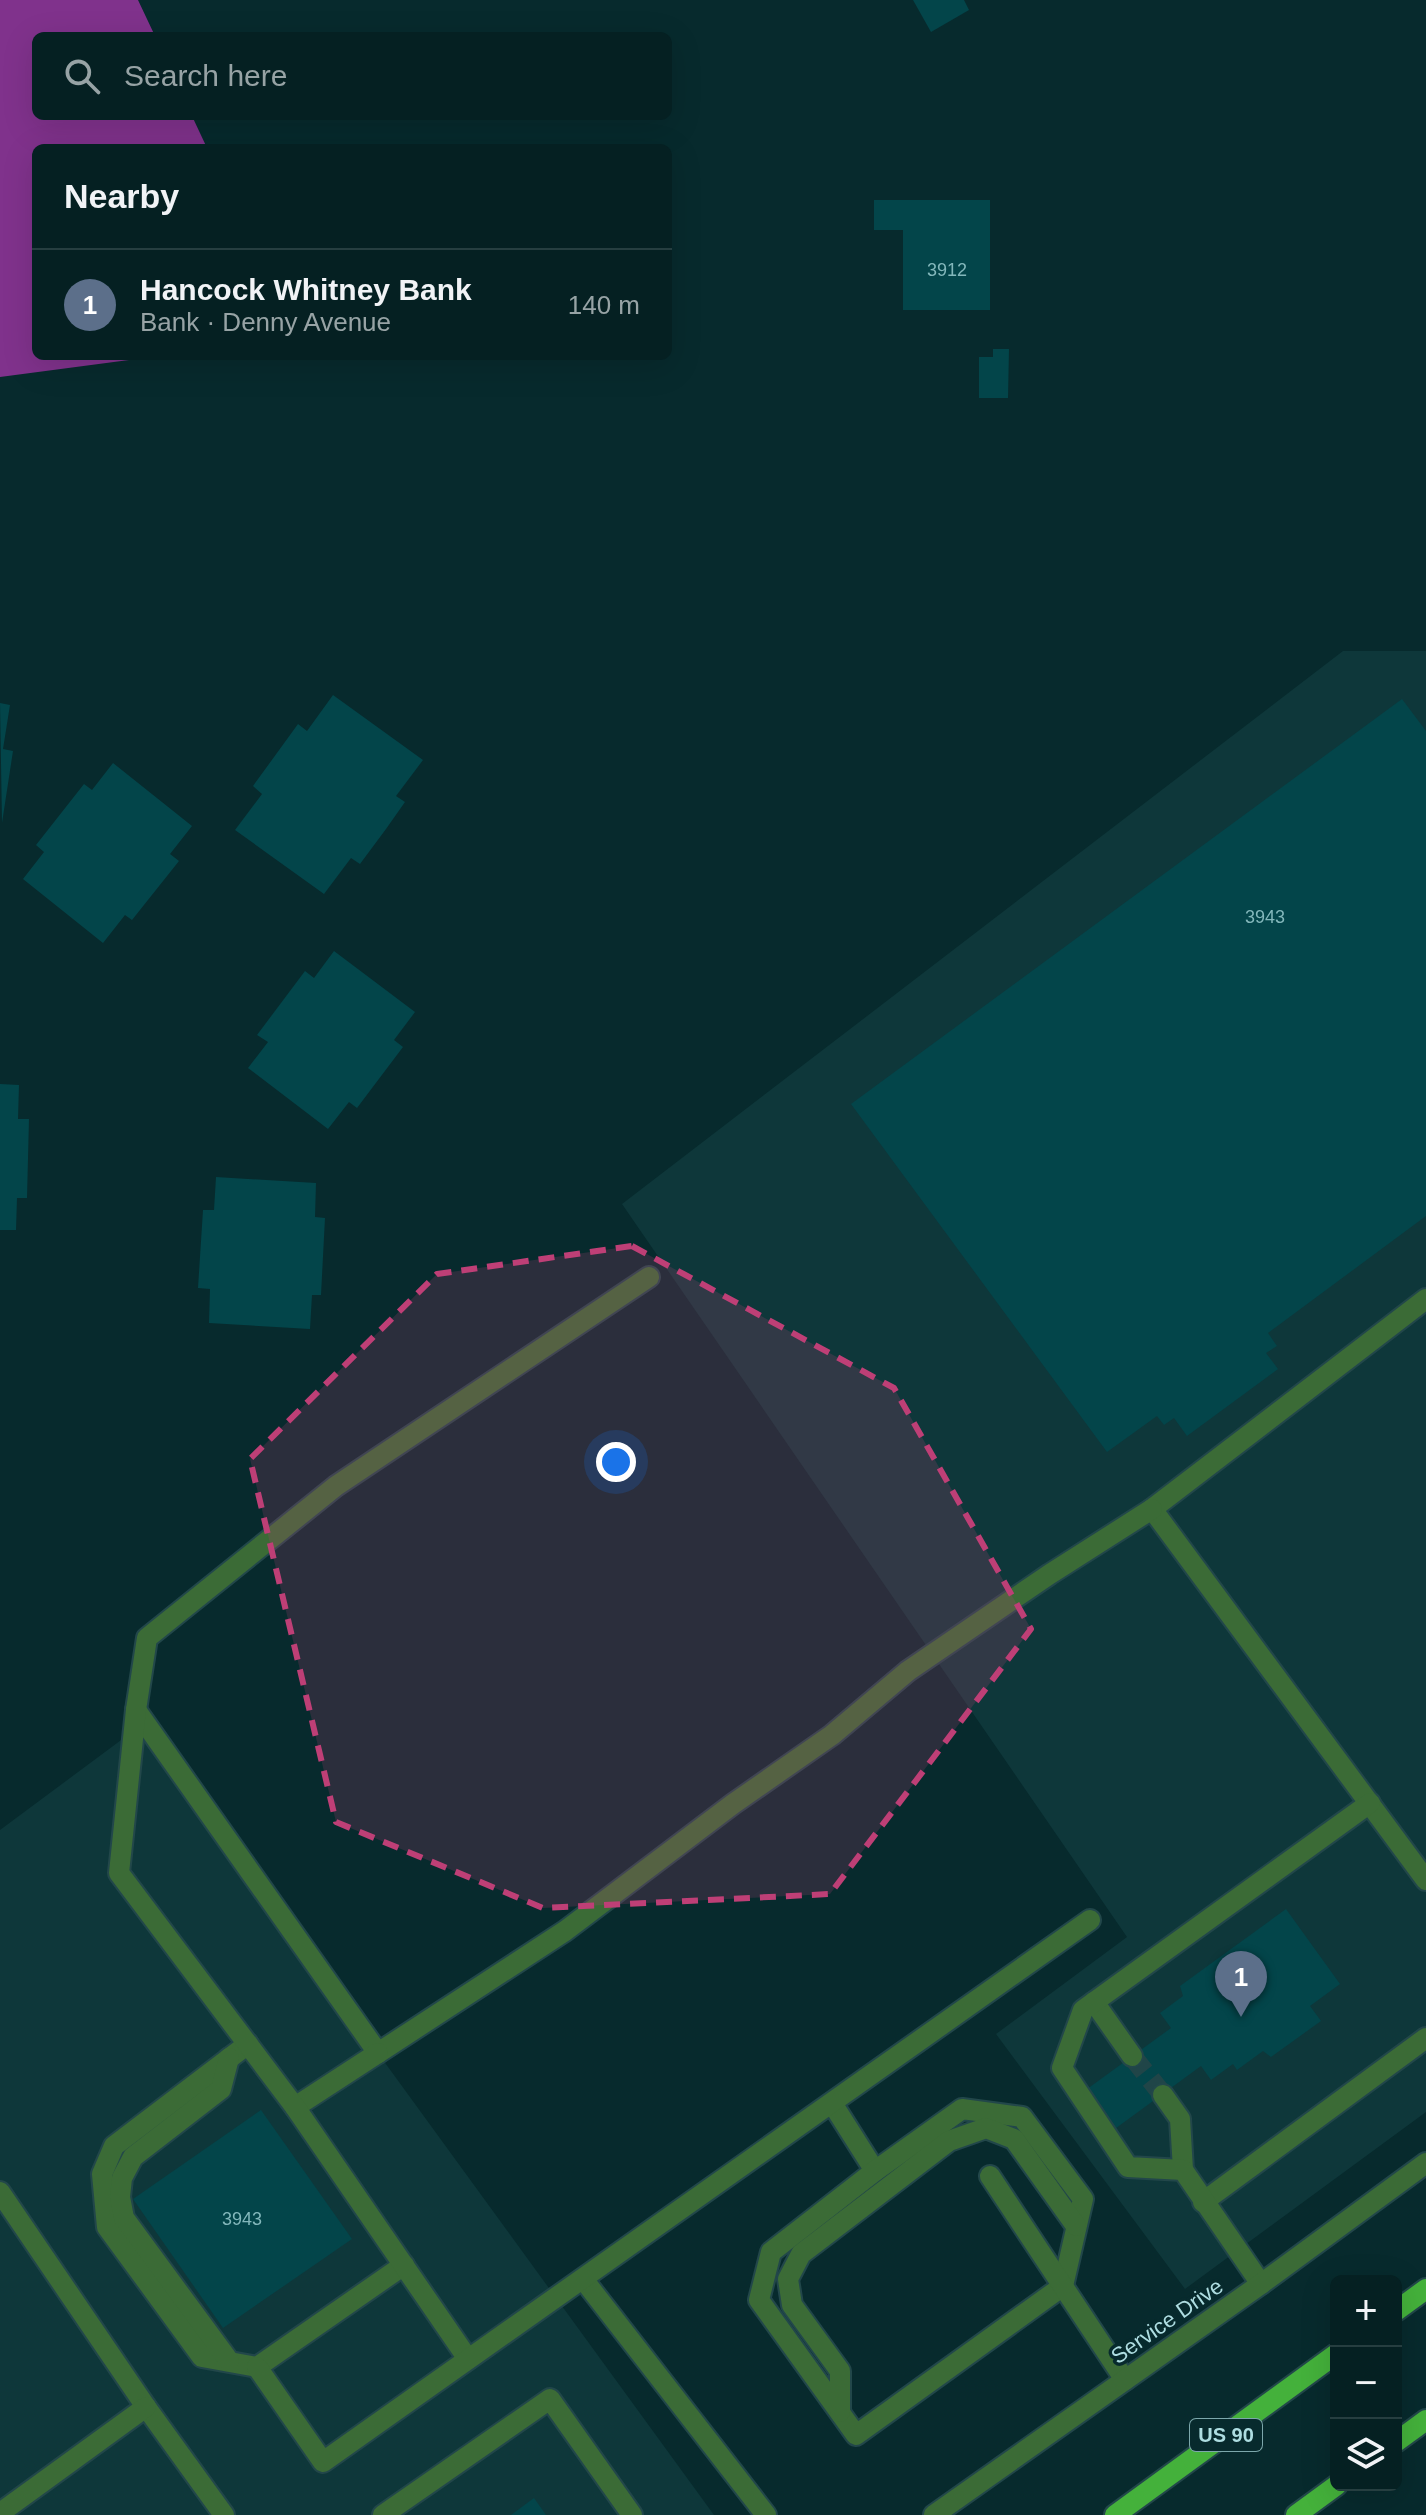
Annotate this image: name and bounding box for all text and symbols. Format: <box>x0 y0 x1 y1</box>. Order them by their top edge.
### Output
search box <box>32 32 672 120</box>
icon: search <box>60 54 104 98</box>
text: Search here <box>124 59 287 92</box>
text: Nearby <box>64 177 179 215</box>
house number: 3912 <box>927 260 967 280</box>
text: Hancock Whitney Bank <box>140 273 472 306</box>
text: 1 <box>83 290 97 320</box>
text: 140 m <box>568 290 640 320</box>
text: Bank · Denny Avenue <box>140 307 391 337</box>
house number: 3943 <box>1245 907 1285 927</box>
your location <box>596 1442 636 1482</box>
pin: 1 <box>1215 1951 1267 2017</box>
house number: 3943 <box>222 2209 262 2229</box>
street label: Service Drive <box>1106 2273 1228 2369</box>
map controls <box>1330 2275 1402 2491</box>
button: + <box>1330 2275 1402 2347</box>
button: − <box>1330 2347 1402 2419</box>
road number: US 90 <box>1190 2419 1262 2451</box>
button: layers <box>1330 2419 1402 2491</box>

